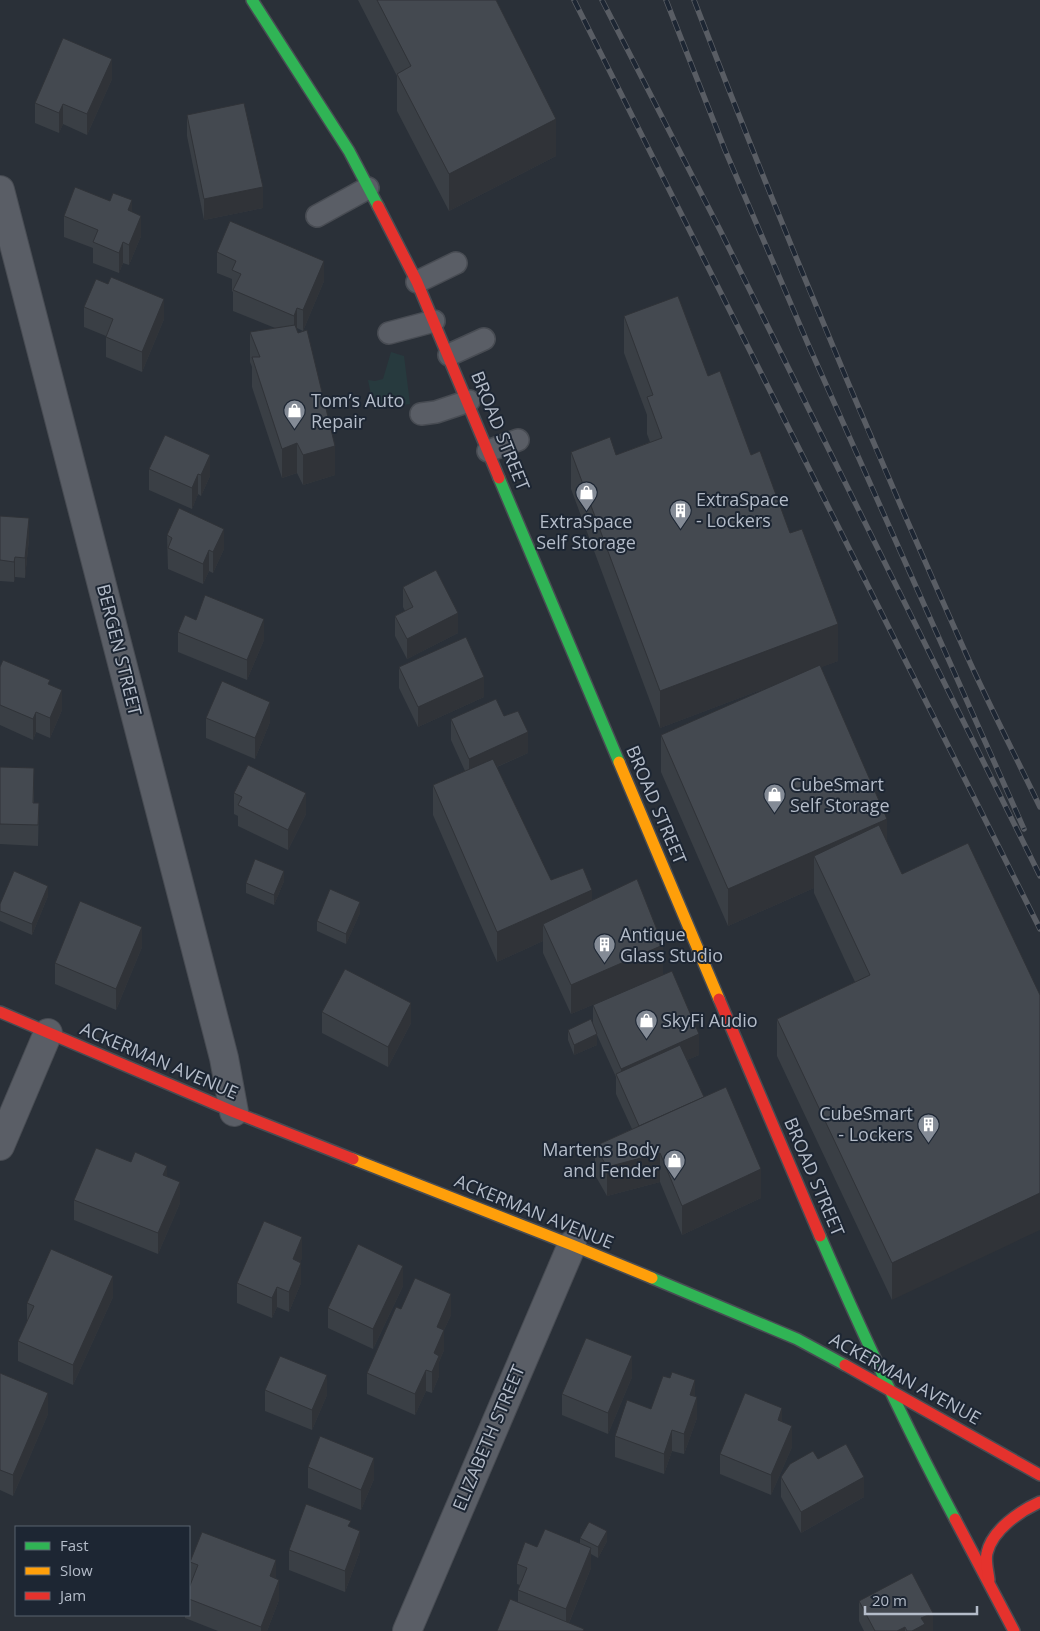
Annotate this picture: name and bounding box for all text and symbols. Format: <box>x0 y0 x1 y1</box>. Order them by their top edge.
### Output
street label: BROAD STREET <box>466 367 536 494</box>
place label: Tom’s Auto Repair <box>311 388 404 433</box>
shop icon: Tom’s Auto Repair <box>283 399 307 430</box>
shop icon: ExtraSpace Self Storage <box>574 480 598 511</box>
place label: ExtraSpace - Lockers <box>696 487 789 532</box>
building icon: ExtraSpace - Lockers <box>668 498 692 529</box>
place label: ExtraSpace Self Storage <box>536 509 636 554</box>
street label: BERGEN STREET <box>92 581 148 718</box>
street label: BROAD STREET <box>621 742 693 868</box>
place label: CubeSmart Self Storage <box>790 772 890 817</box>
shop icon: CubeSmart Self Storage <box>762 783 786 814</box>
place label: Antique Glass Studio <box>620 922 723 967</box>
building icon: Antique Glass Studio <box>592 933 616 964</box>
place label: SkyFi Audio <box>662 1008 758 1032</box>
shop icon: SkyFi Audio <box>634 1009 658 1040</box>
street label: ACKERMAN AVENUE <box>77 1016 242 1104</box>
place label: CubeSmart - Lockers <box>819 1101 913 1146</box>
building icon: CubeSmart - Lockers <box>917 1112 941 1143</box>
street label: BROAD STREET <box>779 1114 851 1240</box>
place label: Martens Body and Fender <box>542 1137 660 1182</box>
shop icon: Martens Body and Fender <box>663 1148 687 1179</box>
street label: ACKERMAN AVENUE <box>451 1168 617 1254</box>
street label: ACKERMAN AVENUE <box>826 1327 985 1430</box>
street label: ELIZABETH STREET <box>446 1361 530 1514</box>
legend <box>15 1526 190 1616</box>
text: Fast <box>60 1535 89 1555</box>
text: Slow <box>60 1560 93 1580</box>
scale bar <box>865 1584 978 1616</box>
text: Jam <box>58 1585 86 1605</box>
text: 20 m <box>872 1590 907 1610</box>

